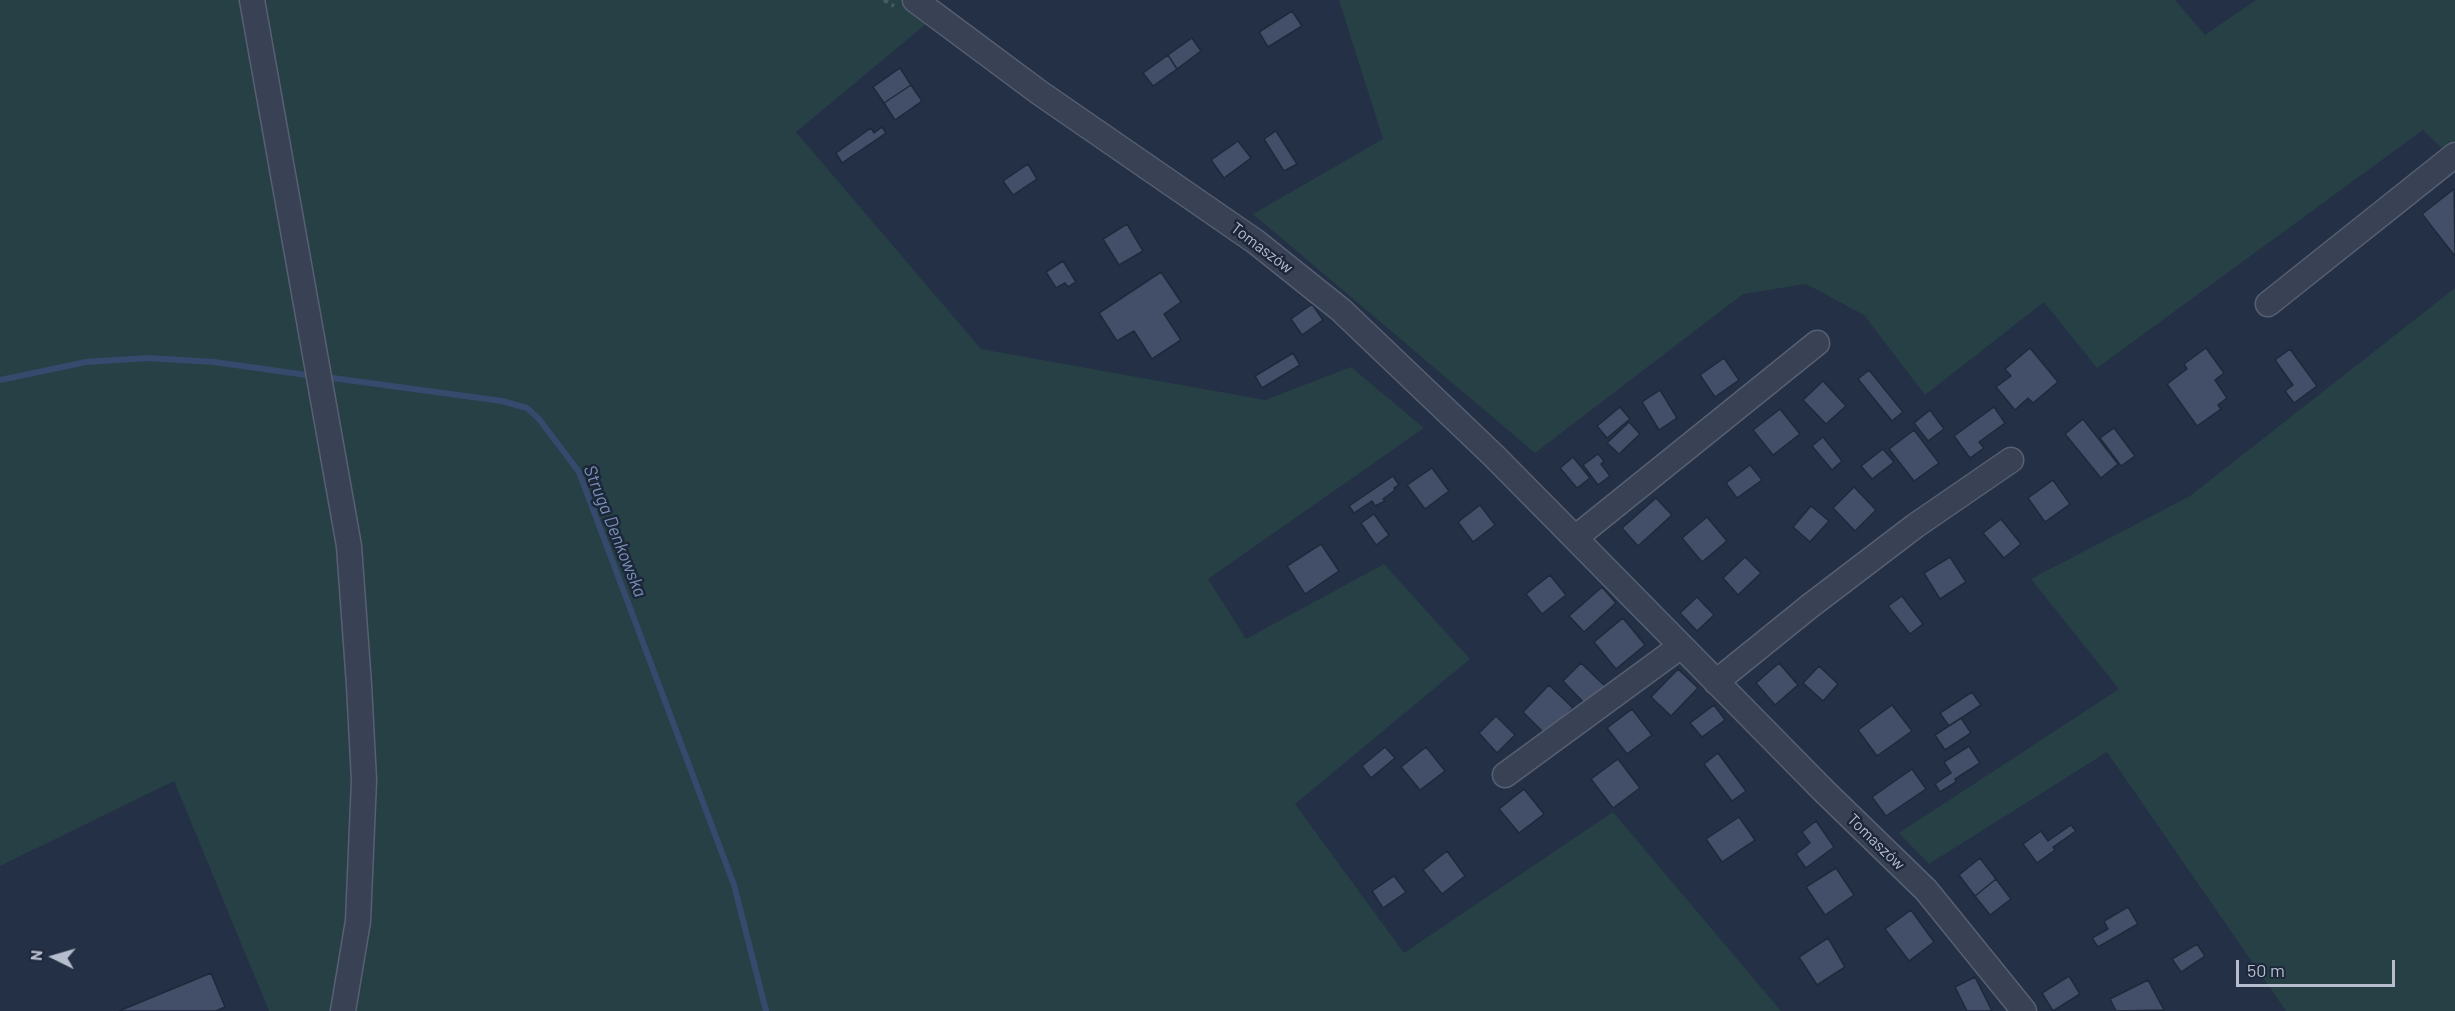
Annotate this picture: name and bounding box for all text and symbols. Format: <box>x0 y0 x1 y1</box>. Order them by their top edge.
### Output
street label: Tomaszów <box>1227 218 1297 278</box>
water label: Struga Denkowska <box>579 462 651 600</box>
street label: Tomaszów <box>1843 810 1909 874</box>
north arrow <box>24 927 84 987</box>
scale bar <box>2239 948 2398 986</box>
text: N <box>26 949 45 962</box>
text: 50 m <box>2247 959 2285 981</box>

